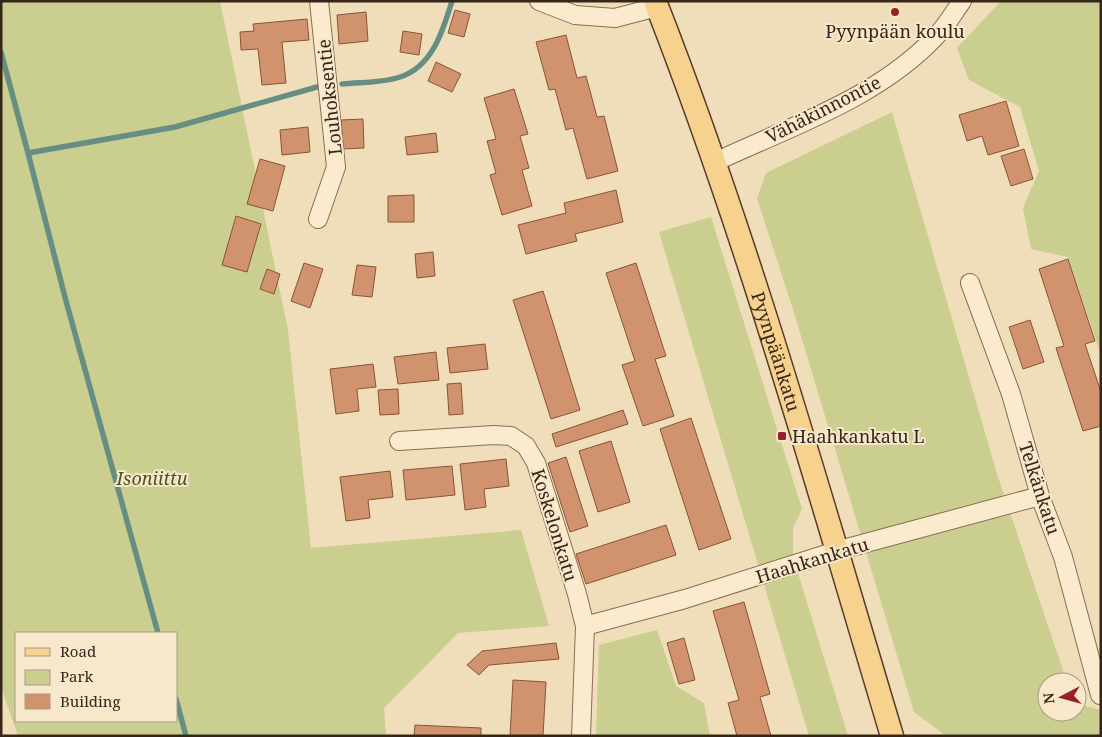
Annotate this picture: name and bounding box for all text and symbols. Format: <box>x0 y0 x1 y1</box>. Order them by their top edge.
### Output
marker: Pyynpään koulu <box>889 6 901 18</box>
place label: Pyynpään koulu <box>825 19 965 43</box>
street label: Louhoksentie <box>311 38 347 156</box>
street label: Vähäkinnontie <box>761 70 885 148</box>
street label: Pyynpäänkatu <box>746 289 807 415</box>
place label: Haahkankatu L <box>792 424 925 448</box>
marker: Haahkankatu L <box>776 430 788 442</box>
street label: Telkänkatu <box>1014 439 1066 538</box>
park label: Isoniittu <box>115 466 188 490</box>
street label: Koskelonkatu <box>526 466 584 585</box>
street label: Haahkankatu <box>753 531 872 589</box>
legend <box>15 632 178 722</box>
text: Road <box>60 641 96 661</box>
text: Park <box>60 666 94 686</box>
north arrow <box>1037 672 1087 722</box>
text: Building <box>60 691 121 711</box>
text: N <box>1039 692 1059 705</box>

